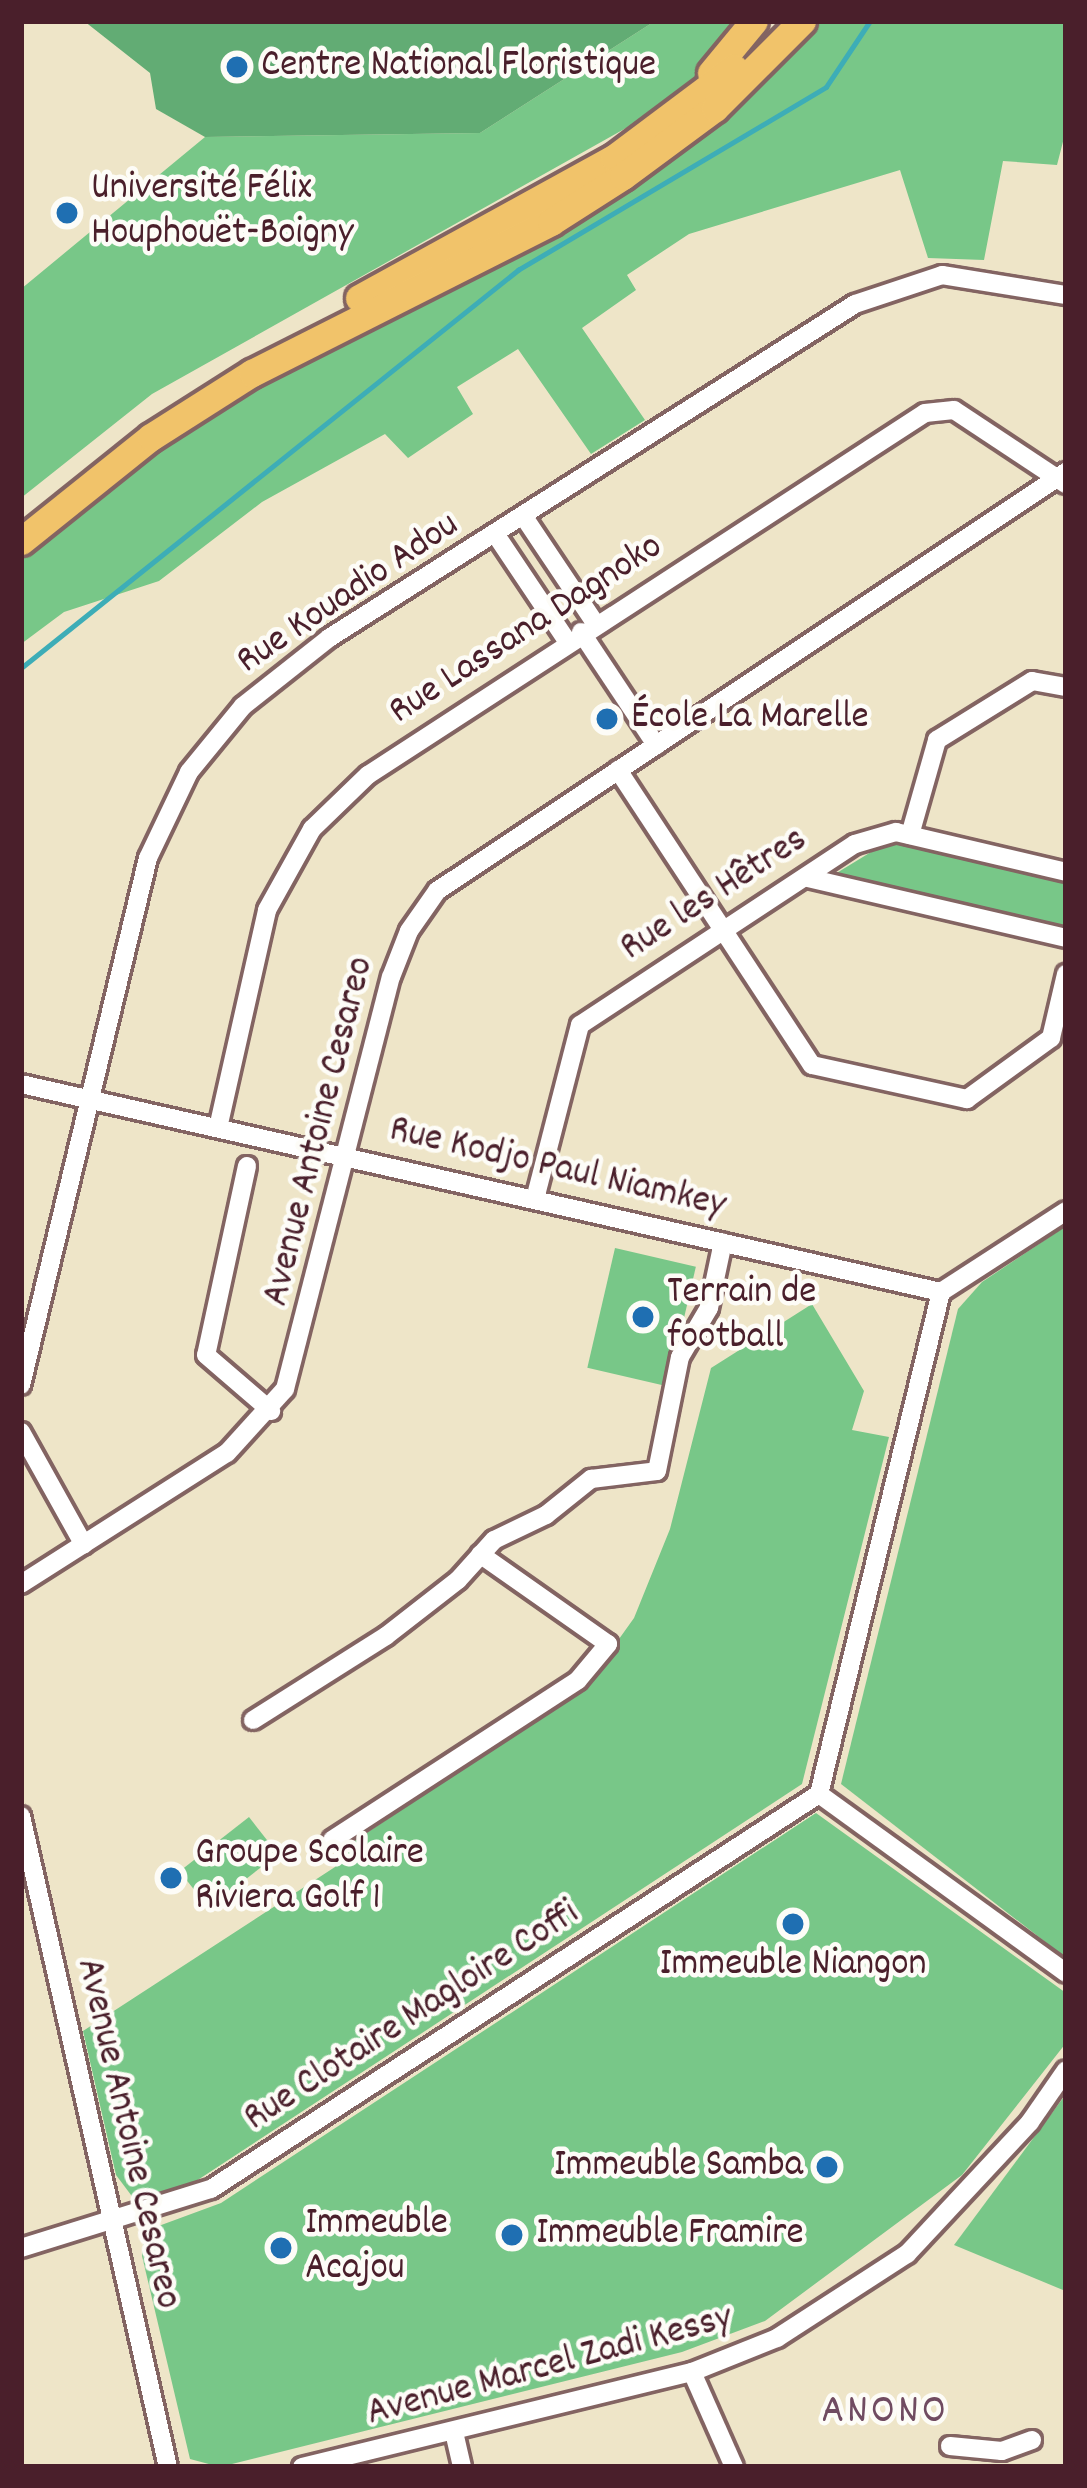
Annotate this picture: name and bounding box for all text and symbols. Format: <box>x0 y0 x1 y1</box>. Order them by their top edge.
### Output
place label: Centre National Floristique <box>261 44 656 90</box>
marker: Centre National Floristique <box>224 54 250 80</box>
place label: Université Félix Houphouët-Boigny <box>91 168 354 259</box>
marker: Université Félix Houphouët-Boigny <box>54 200 80 226</box>
street label: Rue Kouadio Adou <box>229 504 469 686</box>
street label: Rue Lassana Dagnoko <box>381 525 673 737</box>
place label: École La Marelle <box>631 696 869 742</box>
marker: École La Marelle <box>594 706 620 732</box>
street label: Rue les Hêtres <box>613 818 817 974</box>
street label: Avenue Antoine Cesareo <box>255 953 387 1311</box>
street label: Rue Kodjo Paul Niamkey <box>384 1109 730 1231</box>
place label: Terrain de football <box>667 1272 817 1363</box>
marker: Terrain de football <box>630 1304 656 1330</box>
place label: Groupe Scolaire Riviera Golf 1 <box>195 1833 424 1924</box>
marker: Groupe Scolaire Riviera Golf 1 <box>158 1865 184 1891</box>
street label: Rue Clotaire Magloire Coffi <box>237 1892 589 2144</box>
marker: Immeuble Niangon <box>780 1911 806 1937</box>
place label: Immeuble Niangon <box>659 1943 927 1989</box>
street label: Avenue Antoine Cesareo <box>63 1954 189 2314</box>
place label: Immeuble Samba <box>554 2144 803 2190</box>
marker: Immeuble Samba <box>814 2154 840 2180</box>
place label: Immeuble Acajou <box>305 2203 448 2294</box>
place label: Immeuble Framire <box>536 2212 804 2258</box>
marker: Immeuble Framire <box>499 2222 525 2248</box>
marker: Immeuble Acajou <box>268 2235 294 2261</box>
street label: Avenue Marcel Zadi Kessy <box>362 2297 738 2439</box>
district label: ANONO <box>821 2388 949 2438</box>

